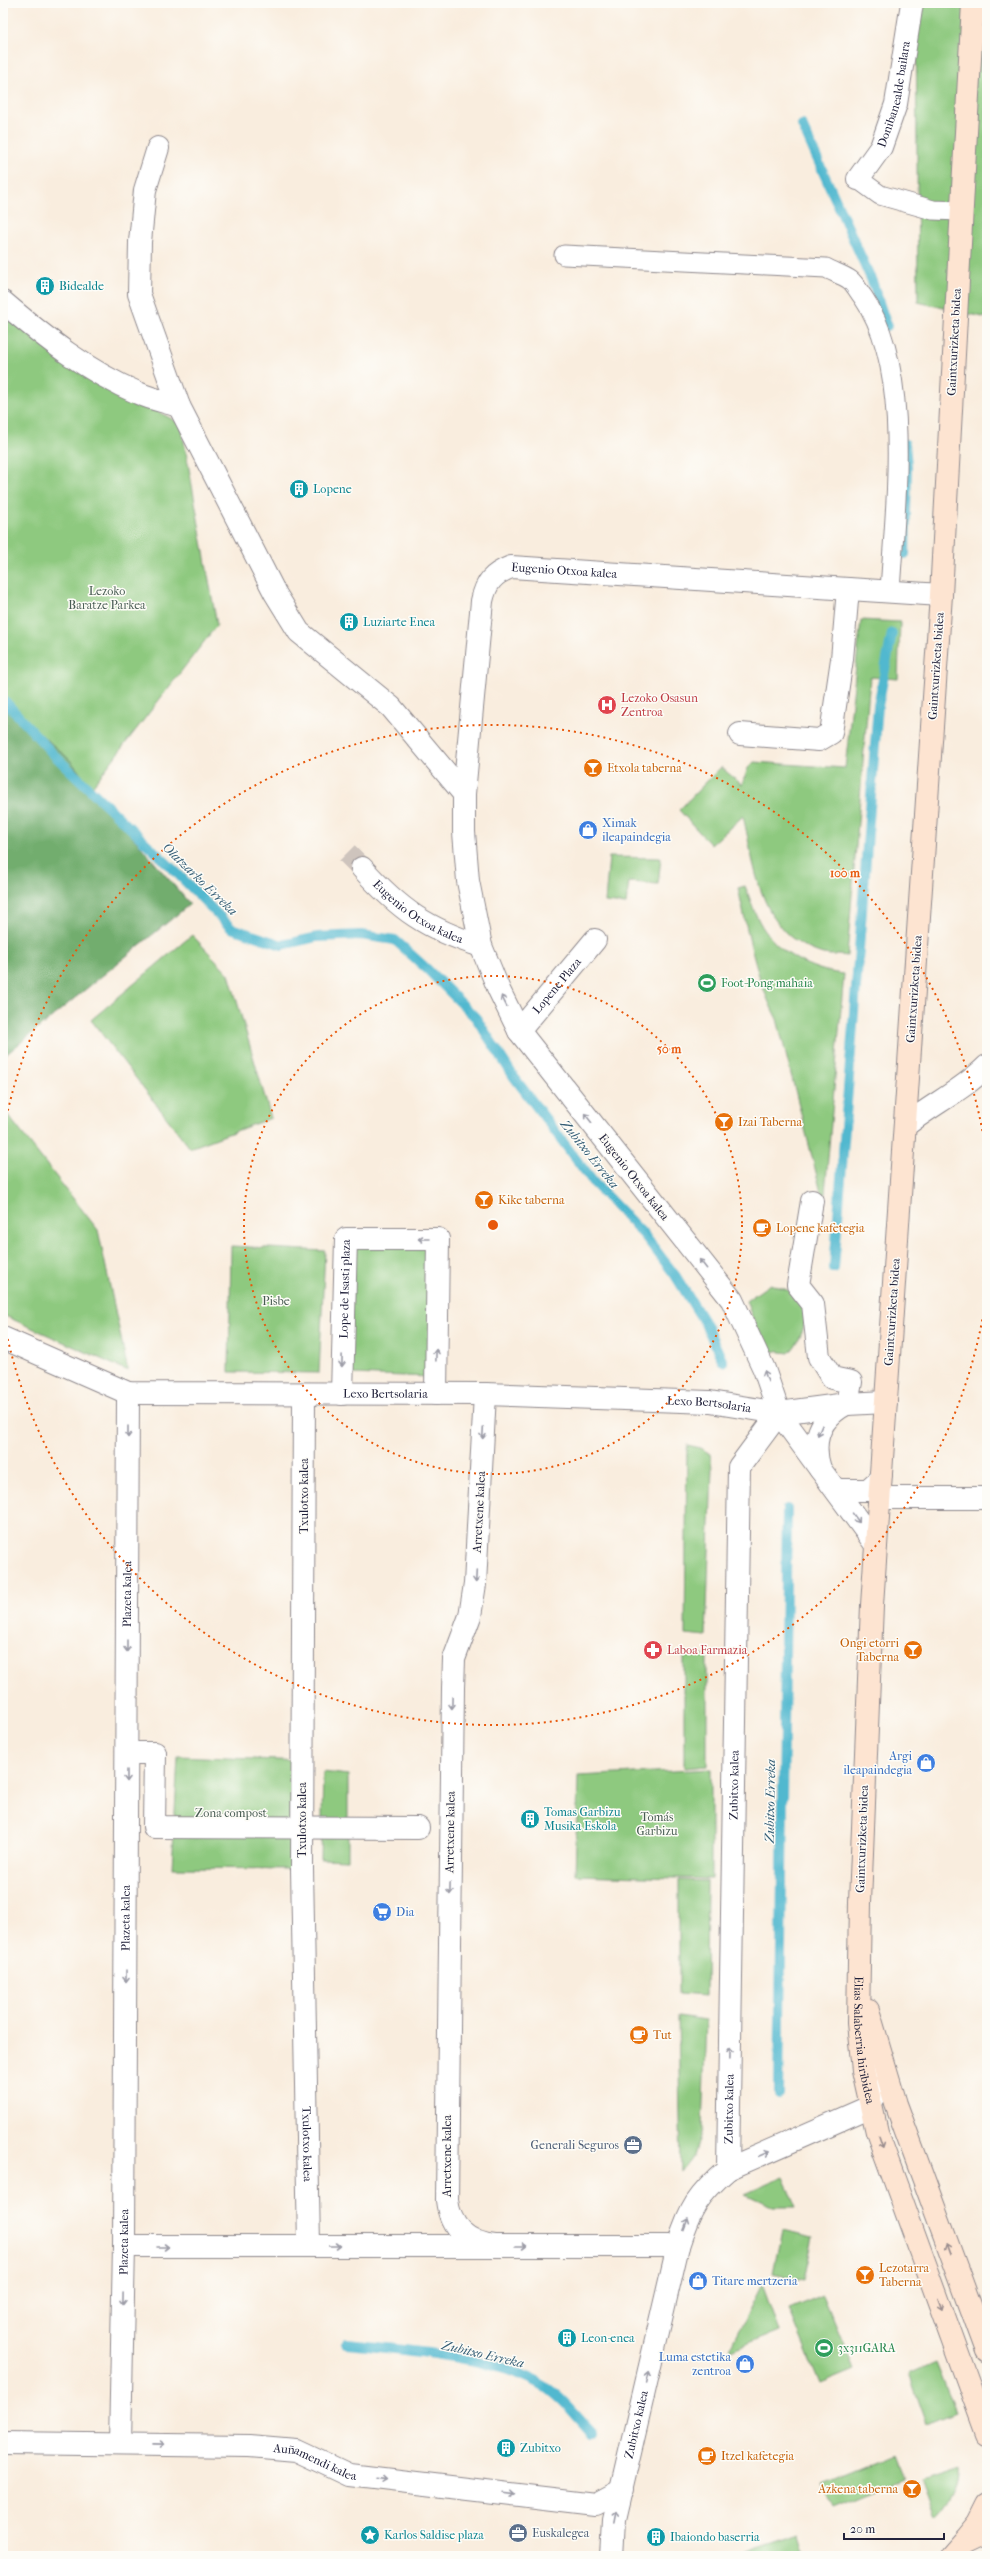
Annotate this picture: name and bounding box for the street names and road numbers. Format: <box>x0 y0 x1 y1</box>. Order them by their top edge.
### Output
street label: Donibanealde bailara <box>874 40 913 149</box>
street label: Gaintxurizketa bidea <box>944 287 964 396</box>
street label: Eugenio Otxoa kalea <box>511 560 618 581</box>
street label: Gaintxurizketa bidea <box>925 611 947 720</box>
street label: Eugenio Otxoa kalea <box>370 877 465 946</box>
street label: Gaintxurizketa bidea <box>903 934 925 1043</box>
street label: Lopene Plaza <box>530 955 584 1016</box>
street label: Eugenio Otxoa kalea <box>596 1131 672 1223</box>
street label: Lope de Isasti plaza <box>336 1239 353 1339</box>
street label: Gaintxurizketa bidea <box>881 1257 903 1366</box>
street label: Lexo Bertsolaria <box>343 1387 428 1401</box>
street label: Lexo Bertsolaria <box>667 1393 753 1416</box>
street label: Txulotxo kalea <box>297 1458 311 1534</box>
street label: Arretxene kalea <box>470 1470 488 1554</box>
street label: Plazeta kalea <box>120 1560 134 1627</box>
street label: Zubitxo kalea <box>726 1749 742 1820</box>
street label: Txulotxo kalea <box>295 1782 309 1858</box>
street label: Gaintxurizketa bidea <box>853 1784 871 1893</box>
street label: Arretxene kalea <box>442 1790 458 1874</box>
street label: Plazeta kalea <box>118 1884 133 1951</box>
street label: Elias Salaberria hiribidea <box>851 1976 877 2105</box>
street label: Zubitxo kalea <box>721 2073 736 2144</box>
street label: Txulotxo kalea <box>299 2106 315 2182</box>
street label: Arretxene kalea <box>440 2115 454 2198</box>
street label: Plazeta kalea <box>116 2208 131 2275</box>
street label: Zubitxo kalea <box>622 2389 651 2460</box>
street label: Auñamendi kalea <box>272 2441 358 2483</box>

